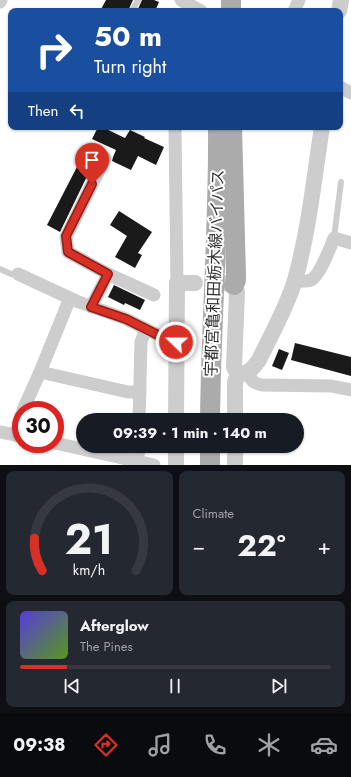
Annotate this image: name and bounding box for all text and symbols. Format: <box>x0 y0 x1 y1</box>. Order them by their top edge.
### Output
text: 50 m <box>94 16 162 57</box>
icon: right <box>28 24 80 76</box>
text: Turn right <box>94 54 166 80</box>
text: Then <box>28 100 58 122</box>
icon: left <box>66 100 88 122</box>
pin <box>75 143 109 184</box>
icon: arrive <box>81 149 103 171</box>
street label: 宇都宮亀和田栃木線バイパス <box>199 169 230 377</box>
position arrow <box>155 321 197 363</box>
speed limit sign: 30 <box>12 401 64 453</box>
text: 09:39 · 1 min · 140 m <box>113 422 267 444</box>
text: Climate <box>193 504 234 523</box>
text: 21 <box>65 509 113 570</box>
text: 22° <box>237 524 286 567</box>
text: − <box>193 530 205 562</box>
text: + <box>317 530 331 562</box>
text: km/h <box>73 560 105 580</box>
text: Afterglow <box>80 615 149 637</box>
text: The Pines <box>80 637 133 656</box>
icon: previous <box>61 675 83 697</box>
icon: pause <box>164 675 186 697</box>
icon: next <box>268 675 290 697</box>
icon: directions <box>92 731 120 759</box>
icon: music <box>146 731 174 759</box>
icon: phone <box>201 731 229 759</box>
icon: climate <box>255 731 283 759</box>
icon: car <box>310 731 338 759</box>
text: 09:38 <box>13 732 65 758</box>

